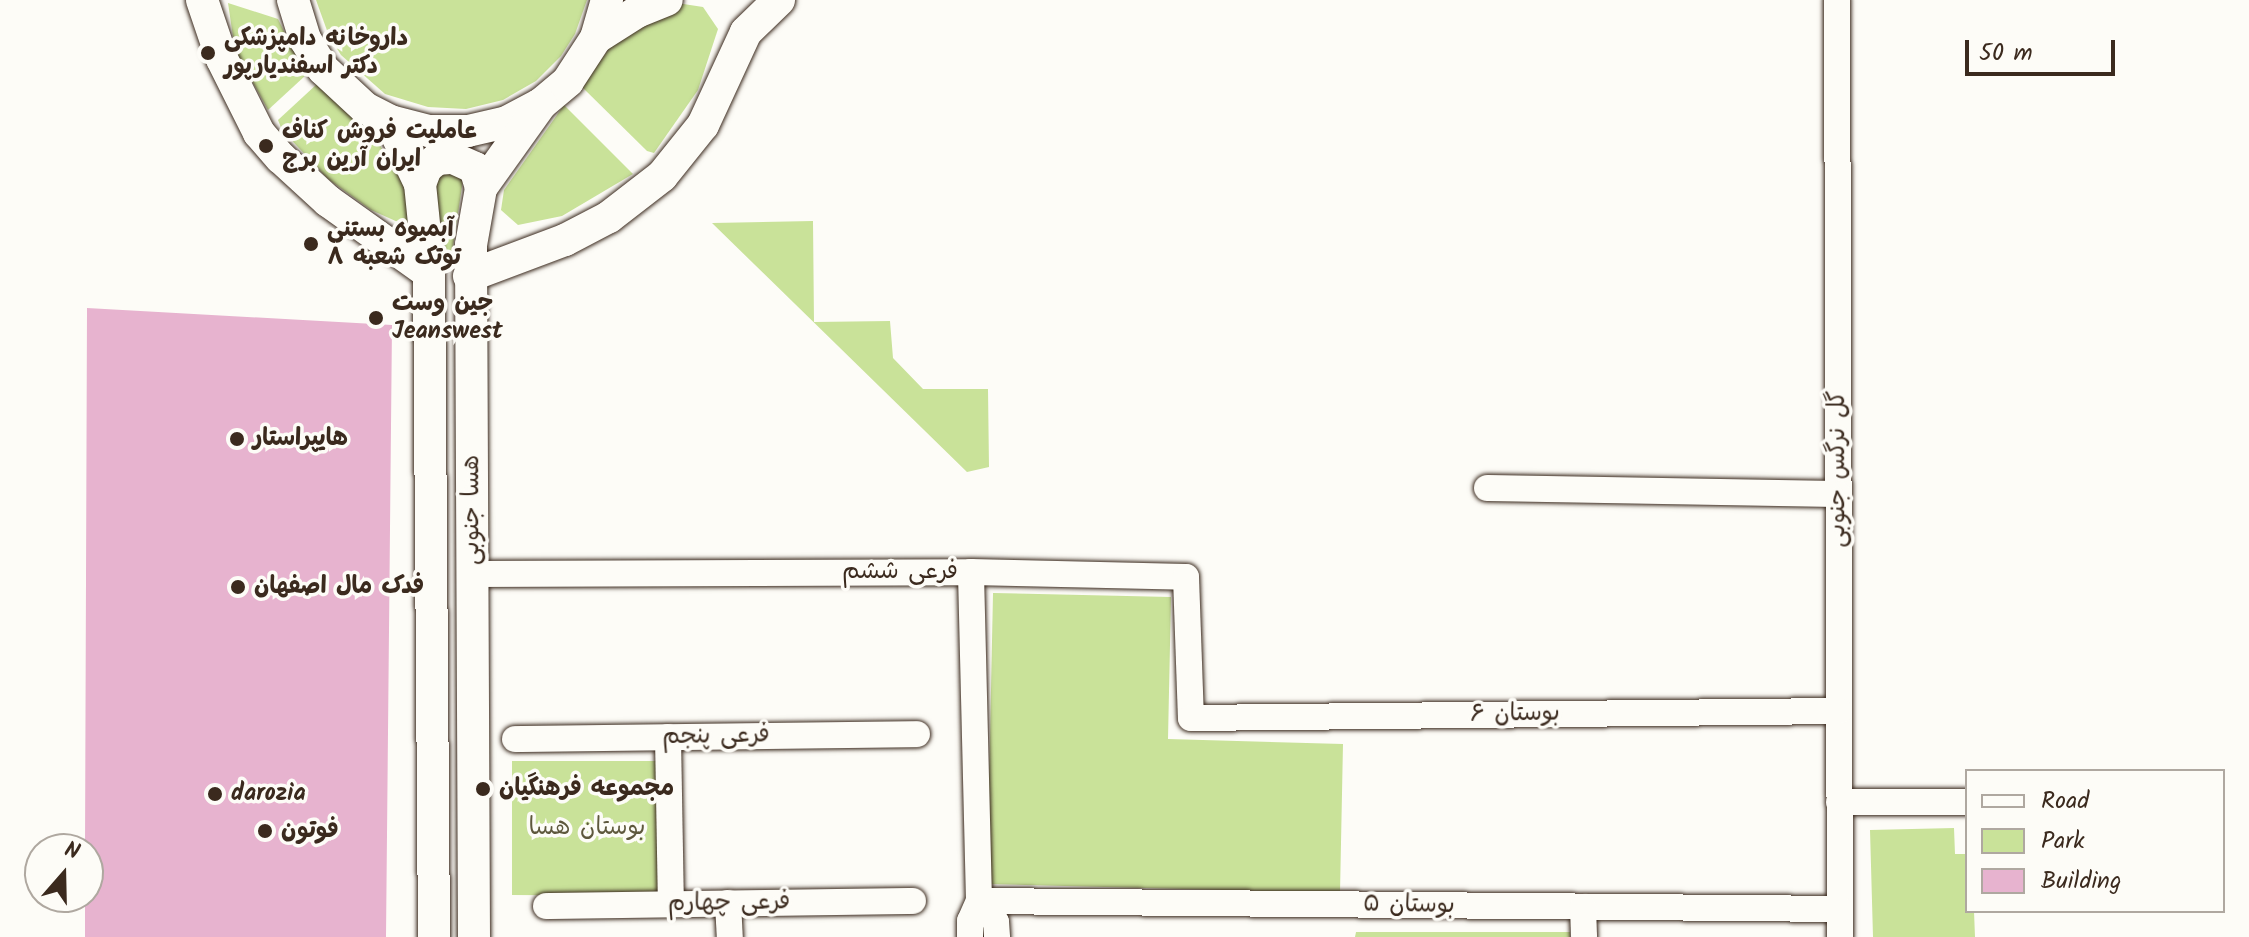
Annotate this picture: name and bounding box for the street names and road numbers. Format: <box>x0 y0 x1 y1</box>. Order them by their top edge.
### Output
street label: گل نرگس جنوبی <box>1824 390 1852 548</box>
street label: هسا جنوبی <box>458 455 486 565</box>
street label: فرعی ششم <box>842 558 958 586</box>
street label: بوستان ۶ <box>1470 699 1560 729</box>
street label: فرعی پنجم <box>662 721 770 751</box>
street label: فرعی چهارم <box>667 888 791 918</box>
street label: بوستان ۵ <box>1363 890 1455 920</box>

